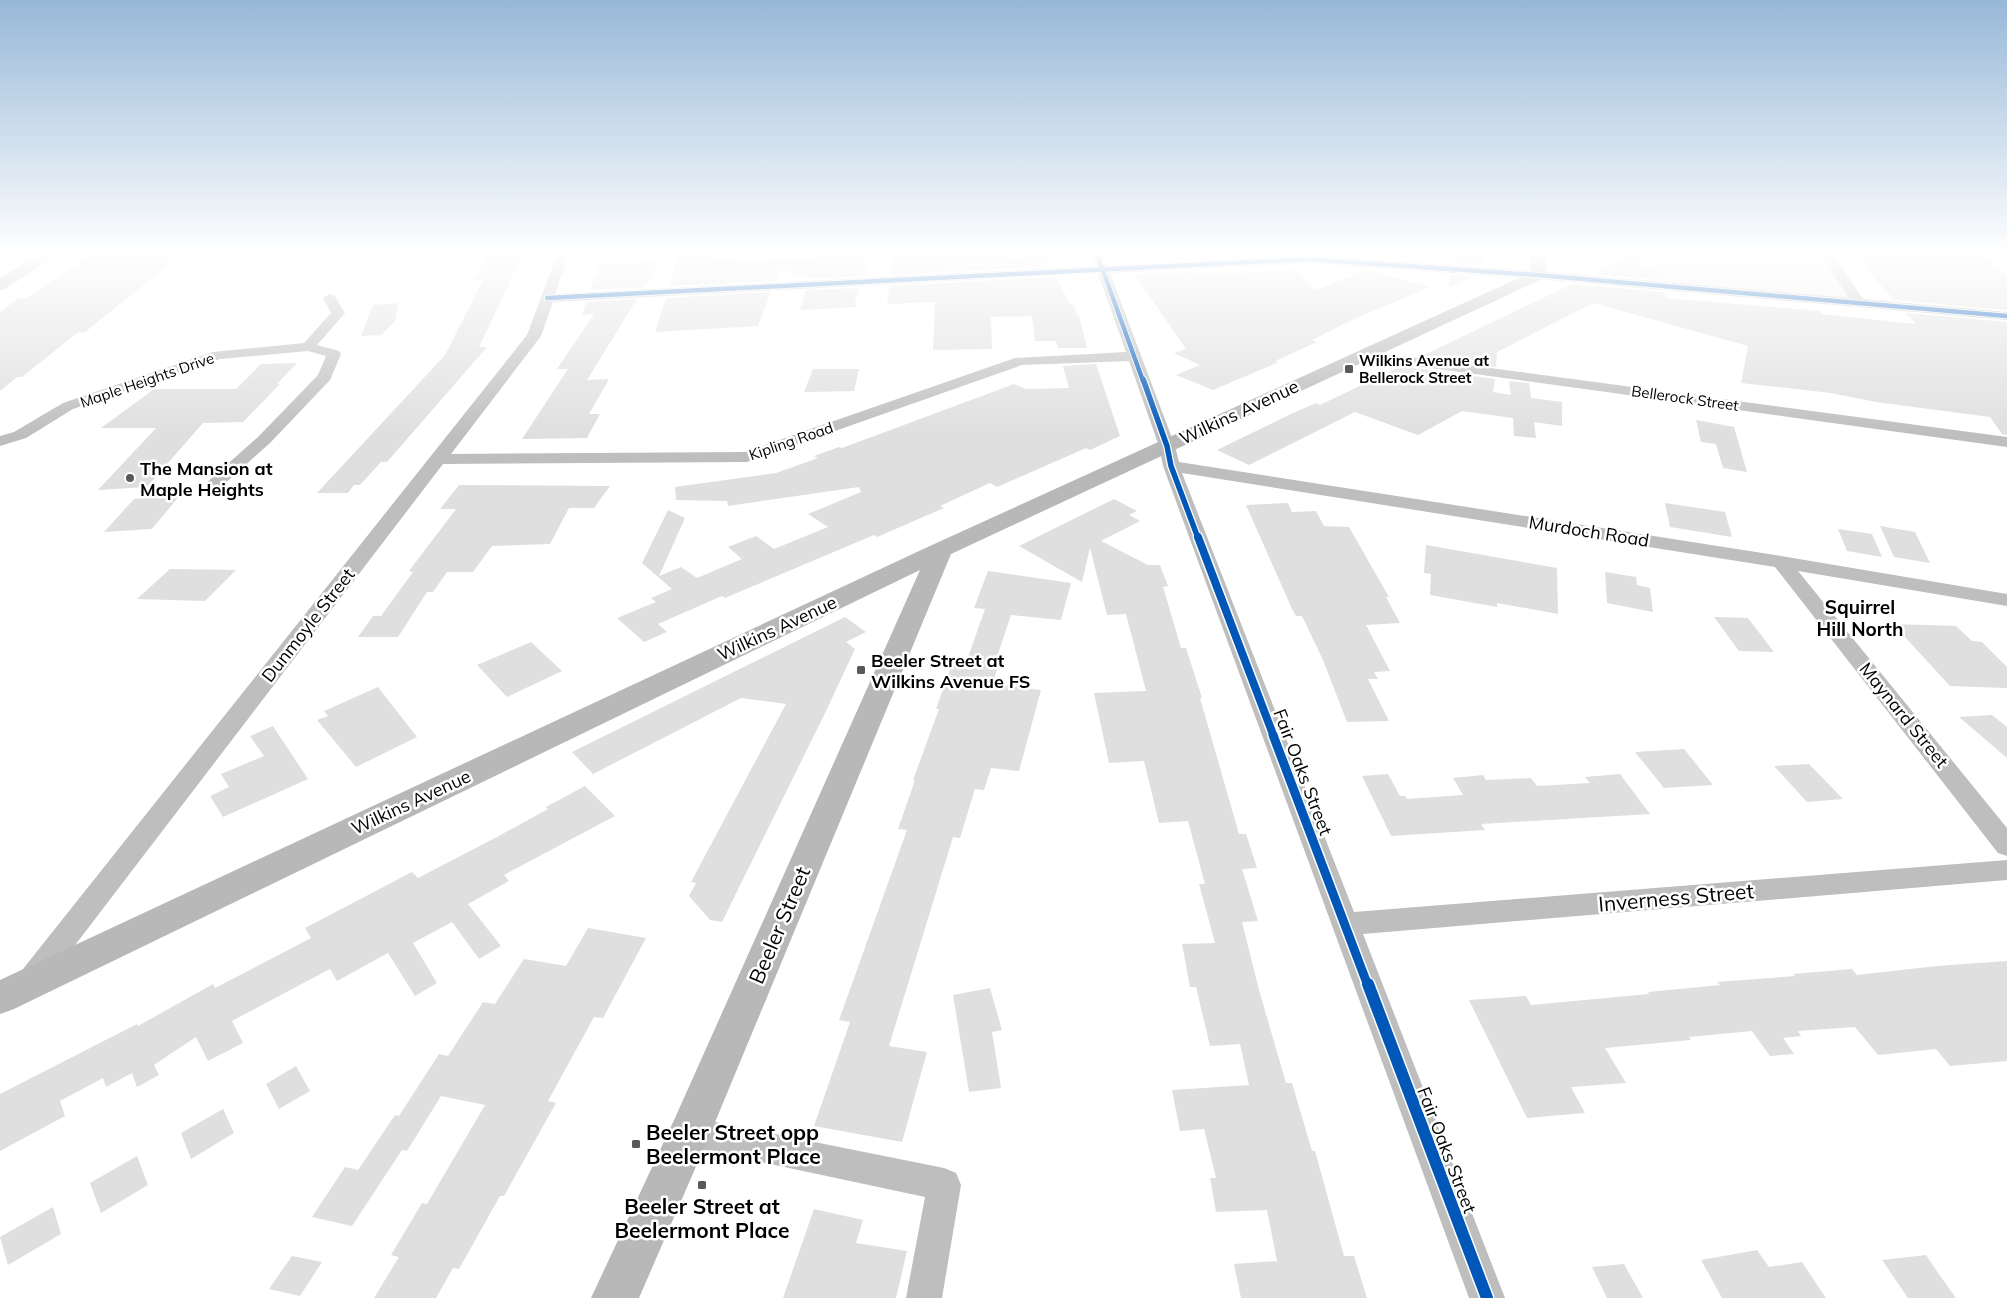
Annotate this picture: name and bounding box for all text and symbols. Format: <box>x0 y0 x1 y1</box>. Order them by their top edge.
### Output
street label: Maple Heights Drive <box>78 348 216 412</box>
place label: Wilkins Avenue at Bellerock Street <box>1359 351 1489 387</box>
marker: Wilkins Avenue at Bellerock Street <box>1343 363 1355 375</box>
street label: Wilkins Avenue <box>1176 374 1302 450</box>
street label: Bellerock Street <box>1630 381 1740 415</box>
street label: Kipling Road <box>746 418 836 464</box>
place label: The Mansion at Maple Heights <box>140 457 273 501</box>
marker: The Mansion at Maple Heights <box>124 472 136 484</box>
street label: Murdoch Road <box>1527 510 1651 552</box>
street label: Dunmoyle Street <box>256 563 360 687</box>
street label: Wilkins Avenue <box>714 590 840 666</box>
district label: Squirrel Hill North <box>1816 595 1904 641</box>
place label: Beeler Street at Wilkins Avenue FS <box>871 649 1030 693</box>
street label: Maynard Street <box>1855 658 1953 772</box>
marker: Beeler Street at Wilkins Avenue FS <box>855 664 867 676</box>
street label: Fair Oaks Street <box>1268 706 1338 838</box>
street label: Wilkins Avenue <box>348 764 474 840</box>
street label: Beeler Street <box>743 863 815 987</box>
street label: Inverness Street <box>1597 877 1755 917</box>
street label: Fair Oaks Street <box>1412 1084 1482 1216</box>
place label: Beeler Street opp Beelermont Place <box>646 1119 821 1169</box>
marker: Beeler Street opp Beelermont Place <box>630 1138 642 1150</box>
marker: Beeler Street at Beelermont Place <box>696 1179 708 1191</box>
place label: Beeler Street at Beelermont Place <box>615 1193 789 1243</box>

